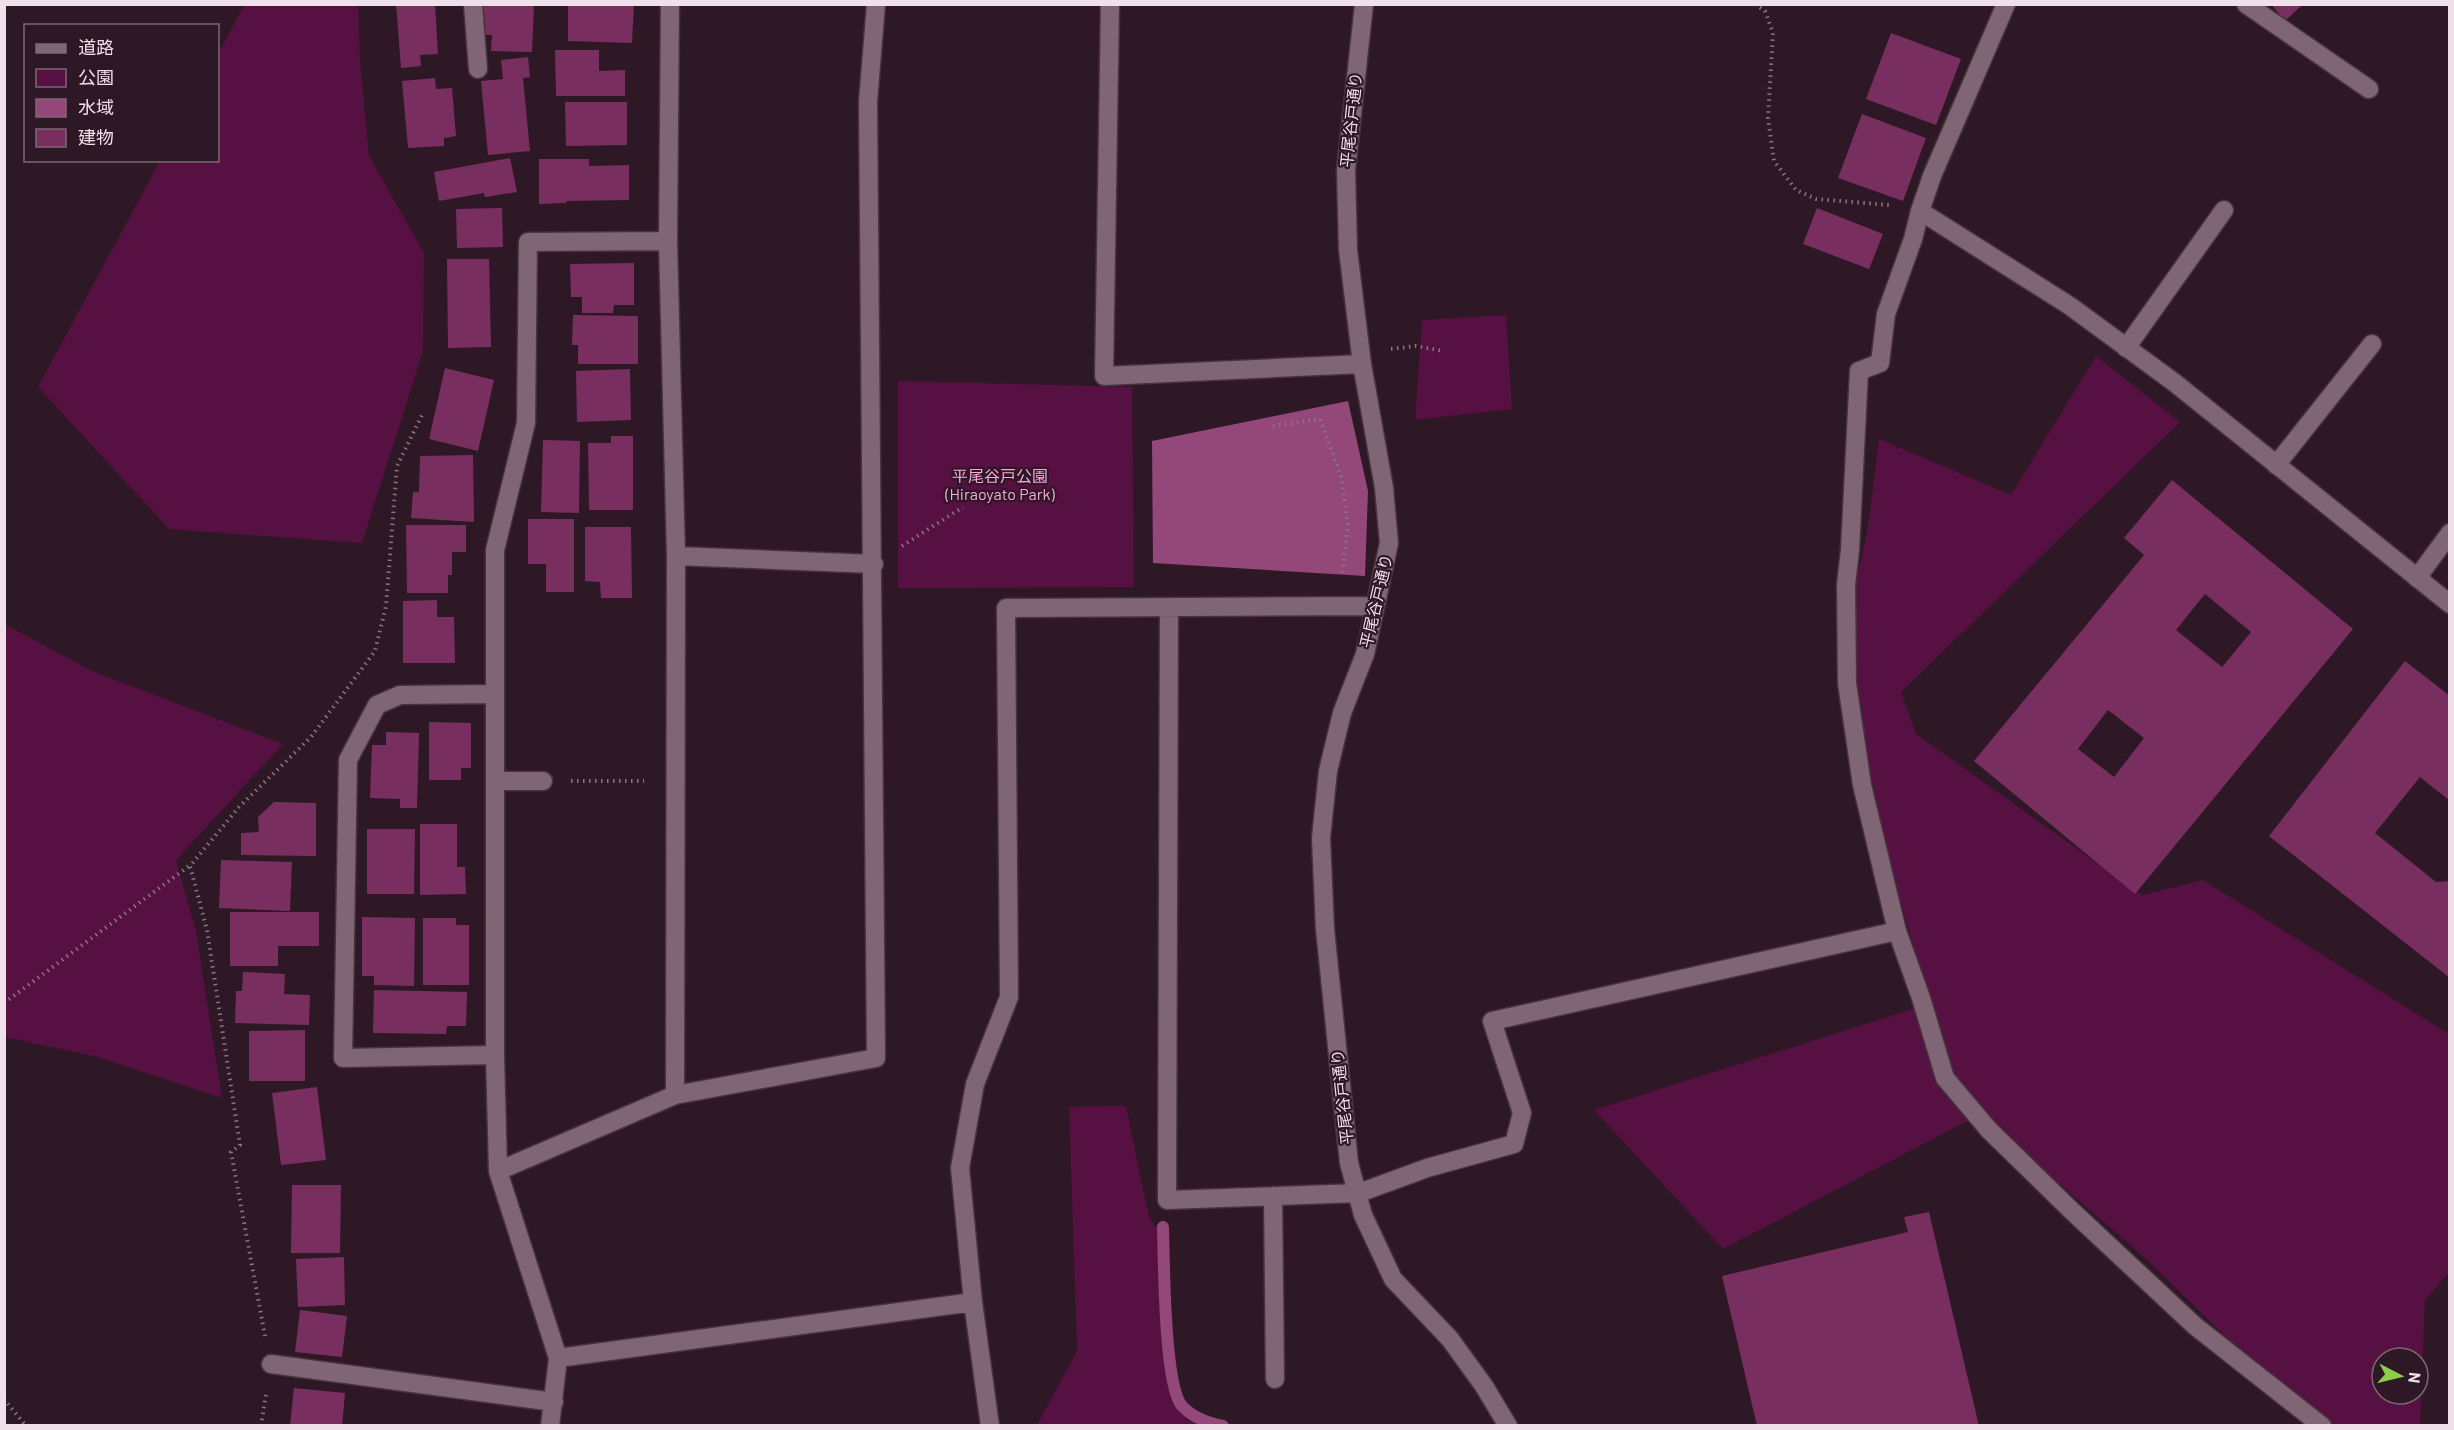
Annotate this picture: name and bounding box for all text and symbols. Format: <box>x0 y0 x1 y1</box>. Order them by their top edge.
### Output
legend <box>24 24 219 162</box>
text: 道路 <box>78 36 114 58</box>
text: 公園 <box>78 66 114 88</box>
street label: 平尾谷戸通り <box>1336 71 1365 169</box>
text: 水域 <box>78 96 114 118</box>
text: 建物 <box>78 126 114 148</box>
park label: 平尾谷戸公園 (Hiraoyato Park) <box>944 466 1056 503</box>
street label: 平尾谷戸通り <box>1355 552 1396 650</box>
street label: 平尾谷戸通り <box>1327 1048 1356 1146</box>
north arrow <box>2370 1346 2430 1406</box>
text: N <box>2405 1371 2425 1384</box>

